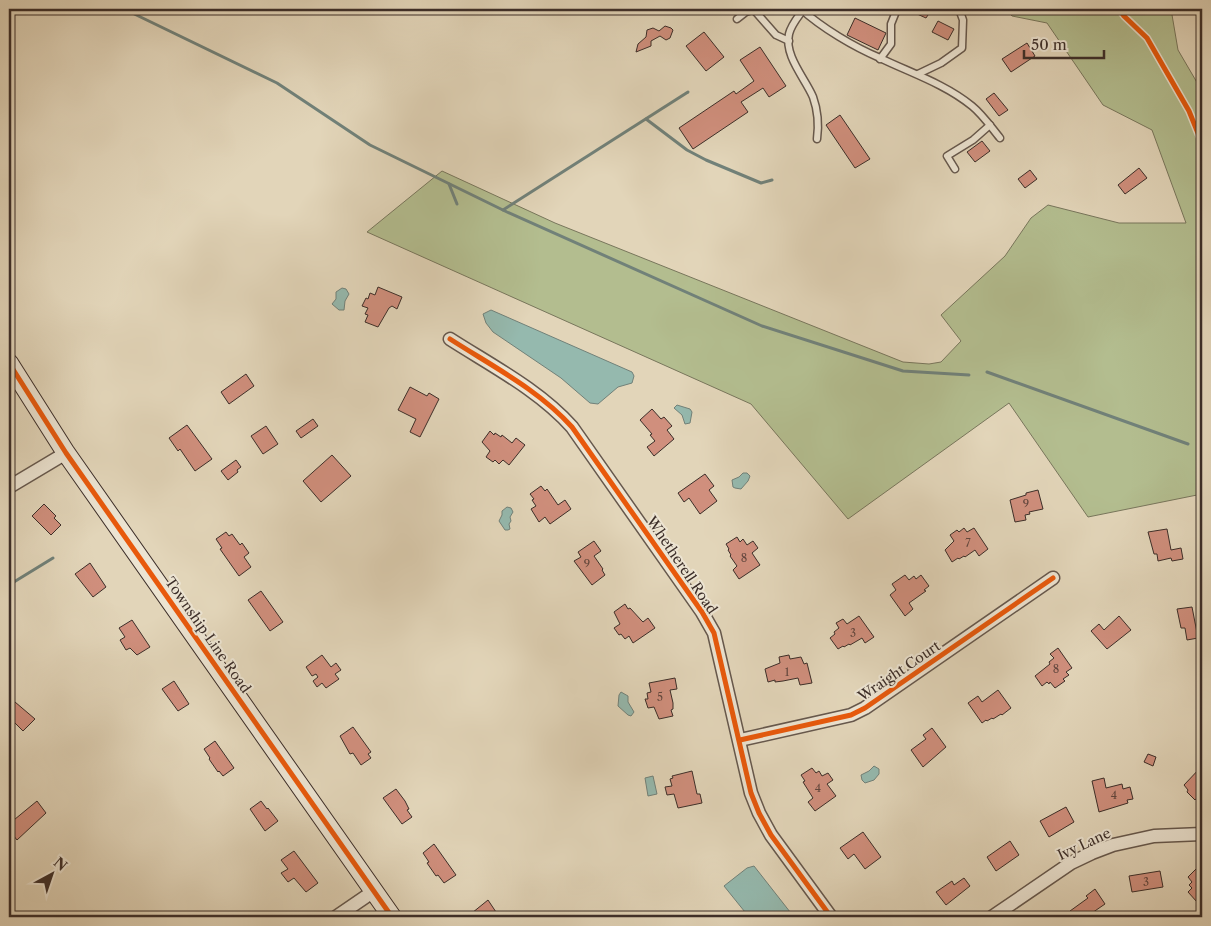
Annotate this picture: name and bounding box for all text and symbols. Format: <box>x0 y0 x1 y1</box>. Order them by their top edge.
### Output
scale bar <box>1024 28 1104 60</box>
text: 50 m <box>1031 35 1067 54</box>
house number: 9 <box>1023 497 1029 511</box>
street label: Whetherell Road <box>642 512 722 618</box>
house number: 7 <box>965 536 971 550</box>
house number: 8 <box>741 551 747 565</box>
house number: 9 <box>584 557 590 571</box>
street label: Township Line Road <box>161 574 255 697</box>
house number: 3 <box>850 626 856 640</box>
street label: Wraight Court <box>854 637 944 706</box>
house number: 8 <box>1053 662 1059 676</box>
house number: 1 <box>785 665 790 679</box>
house number: 5 <box>657 690 663 704</box>
house number: 4 <box>815 781 821 795</box>
house number: 4 <box>1111 788 1117 802</box>
street label: Ivy Lane <box>1054 824 1114 864</box>
north arrow <box>28 848 78 898</box>
text: N <box>50 853 71 875</box>
house number: 3 <box>1143 875 1149 889</box>

